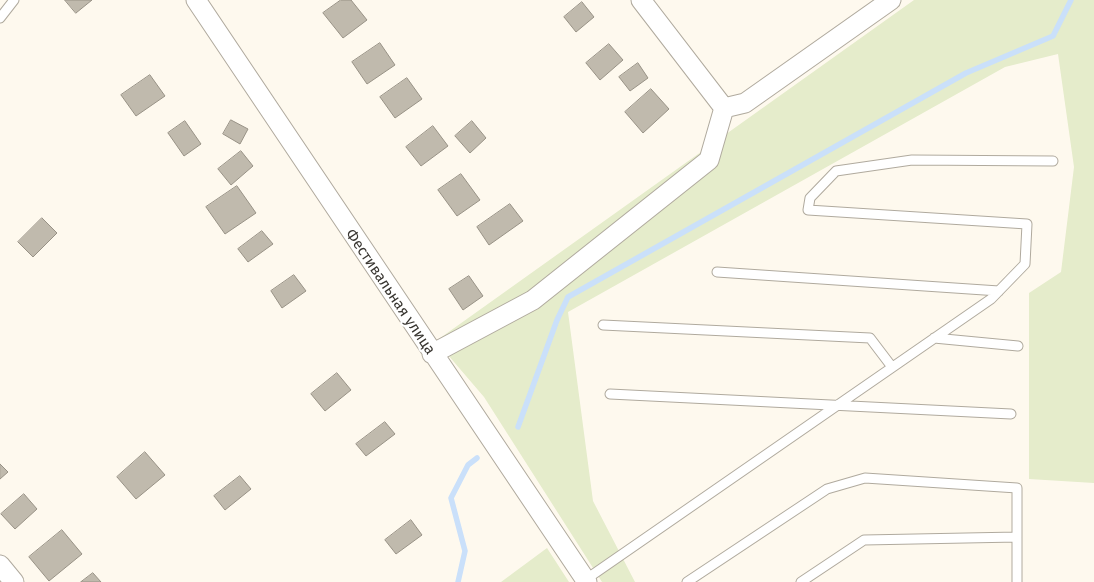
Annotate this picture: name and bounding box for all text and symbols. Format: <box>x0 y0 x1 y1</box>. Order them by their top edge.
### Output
street label: Фестивальная улица <box>341 226 439 358</box>

